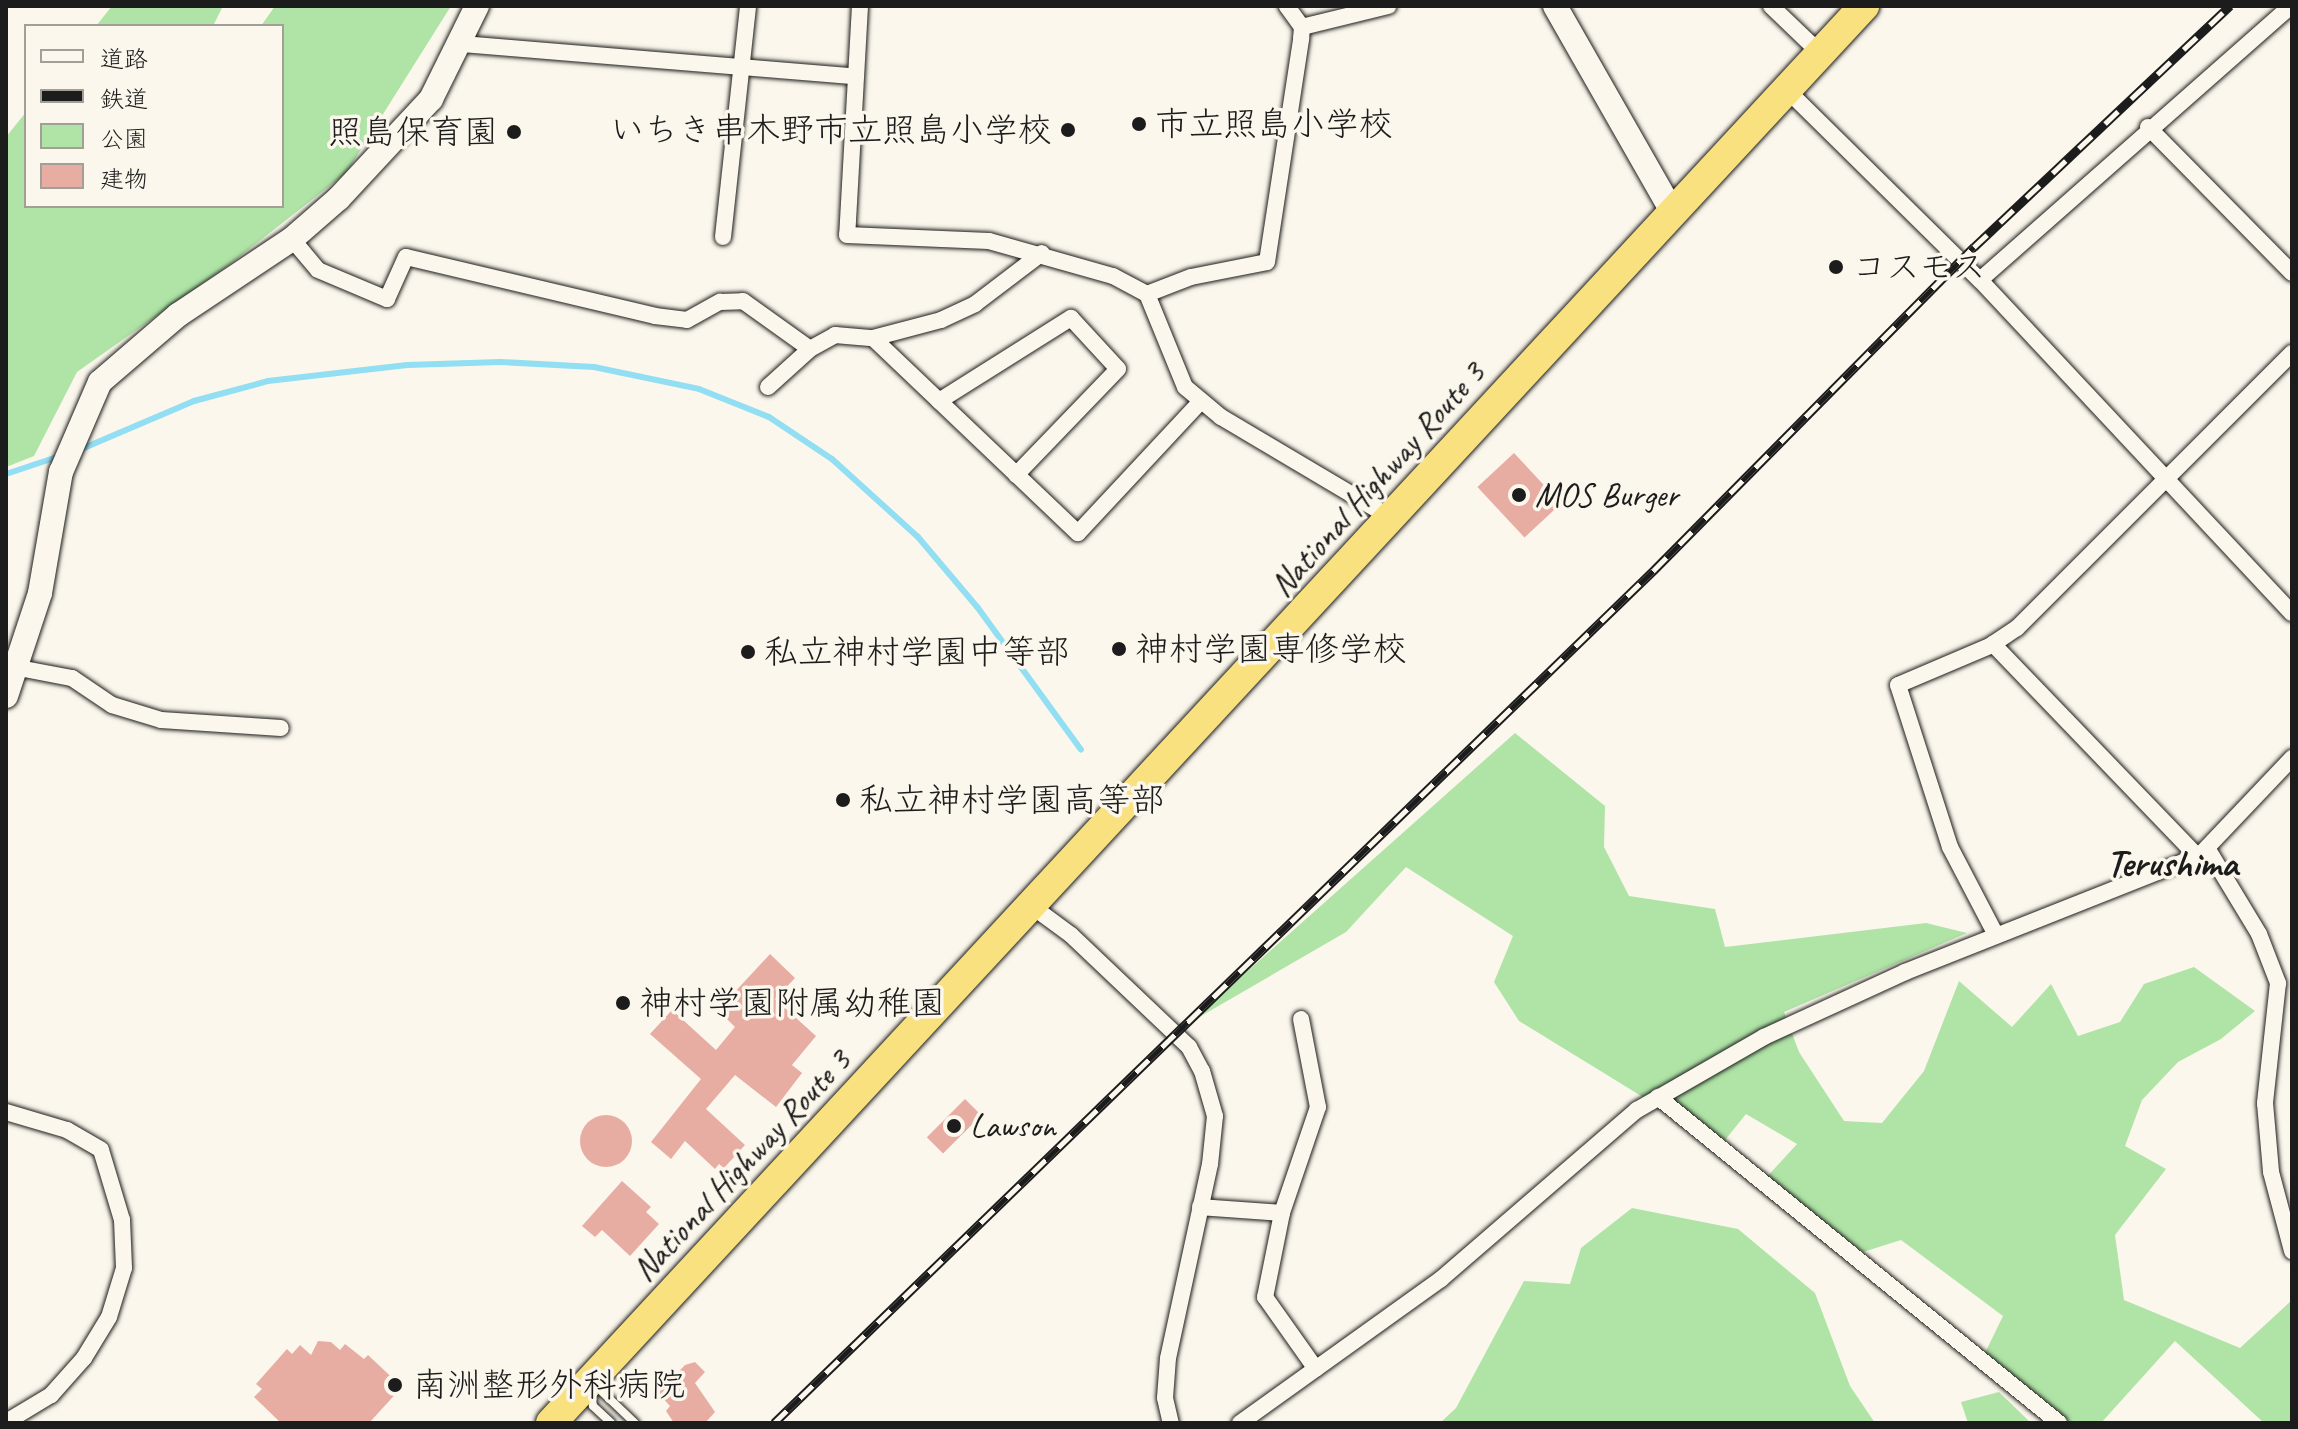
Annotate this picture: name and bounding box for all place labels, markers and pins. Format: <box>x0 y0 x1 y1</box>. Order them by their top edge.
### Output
place label: 市立照島小学校 <box>1155 104 1393 144</box>
place label: いちき串木野市立照島小学校 <box>610 110 1052 150</box>
place label: 照島保育園 <box>328 112 498 152</box>
marker: 市立照島小学校 <box>1130 115 1148 133</box>
marker: いちき串木野市立照島小学校 <box>1059 121 1077 139</box>
marker: 照島保育園 <box>505 123 523 141</box>
place label: コスモス <box>1852 247 1988 287</box>
marker: コスモス <box>1827 258 1845 276</box>
place label: MOS Burger <box>1535 475 1679 515</box>
marker: MOS Burger <box>1510 486 1528 504</box>
place label: 神村学園専修学校 <box>1135 629 1407 669</box>
place label: 私立神村学園中等部 <box>764 632 1070 672</box>
marker: 神村学園専修学校 <box>1110 640 1128 658</box>
marker: 私立神村学園中等部 <box>739 643 757 661</box>
place label: 私立神村学園高等部 <box>859 780 1165 820</box>
marker: 私立神村学園高等部 <box>834 791 852 809</box>
place label: 神村学園附属幼稚園 <box>639 983 945 1023</box>
marker: 神村学園附属幼稚園 <box>614 994 632 1012</box>
place label: Lawson <box>970 1106 1055 1146</box>
marker: Lawson <box>945 1117 963 1135</box>
place label: 南洲整形外科病院 <box>413 1365 685 1405</box>
marker: 南洲整形外科病院 <box>384 1374 406 1396</box>

